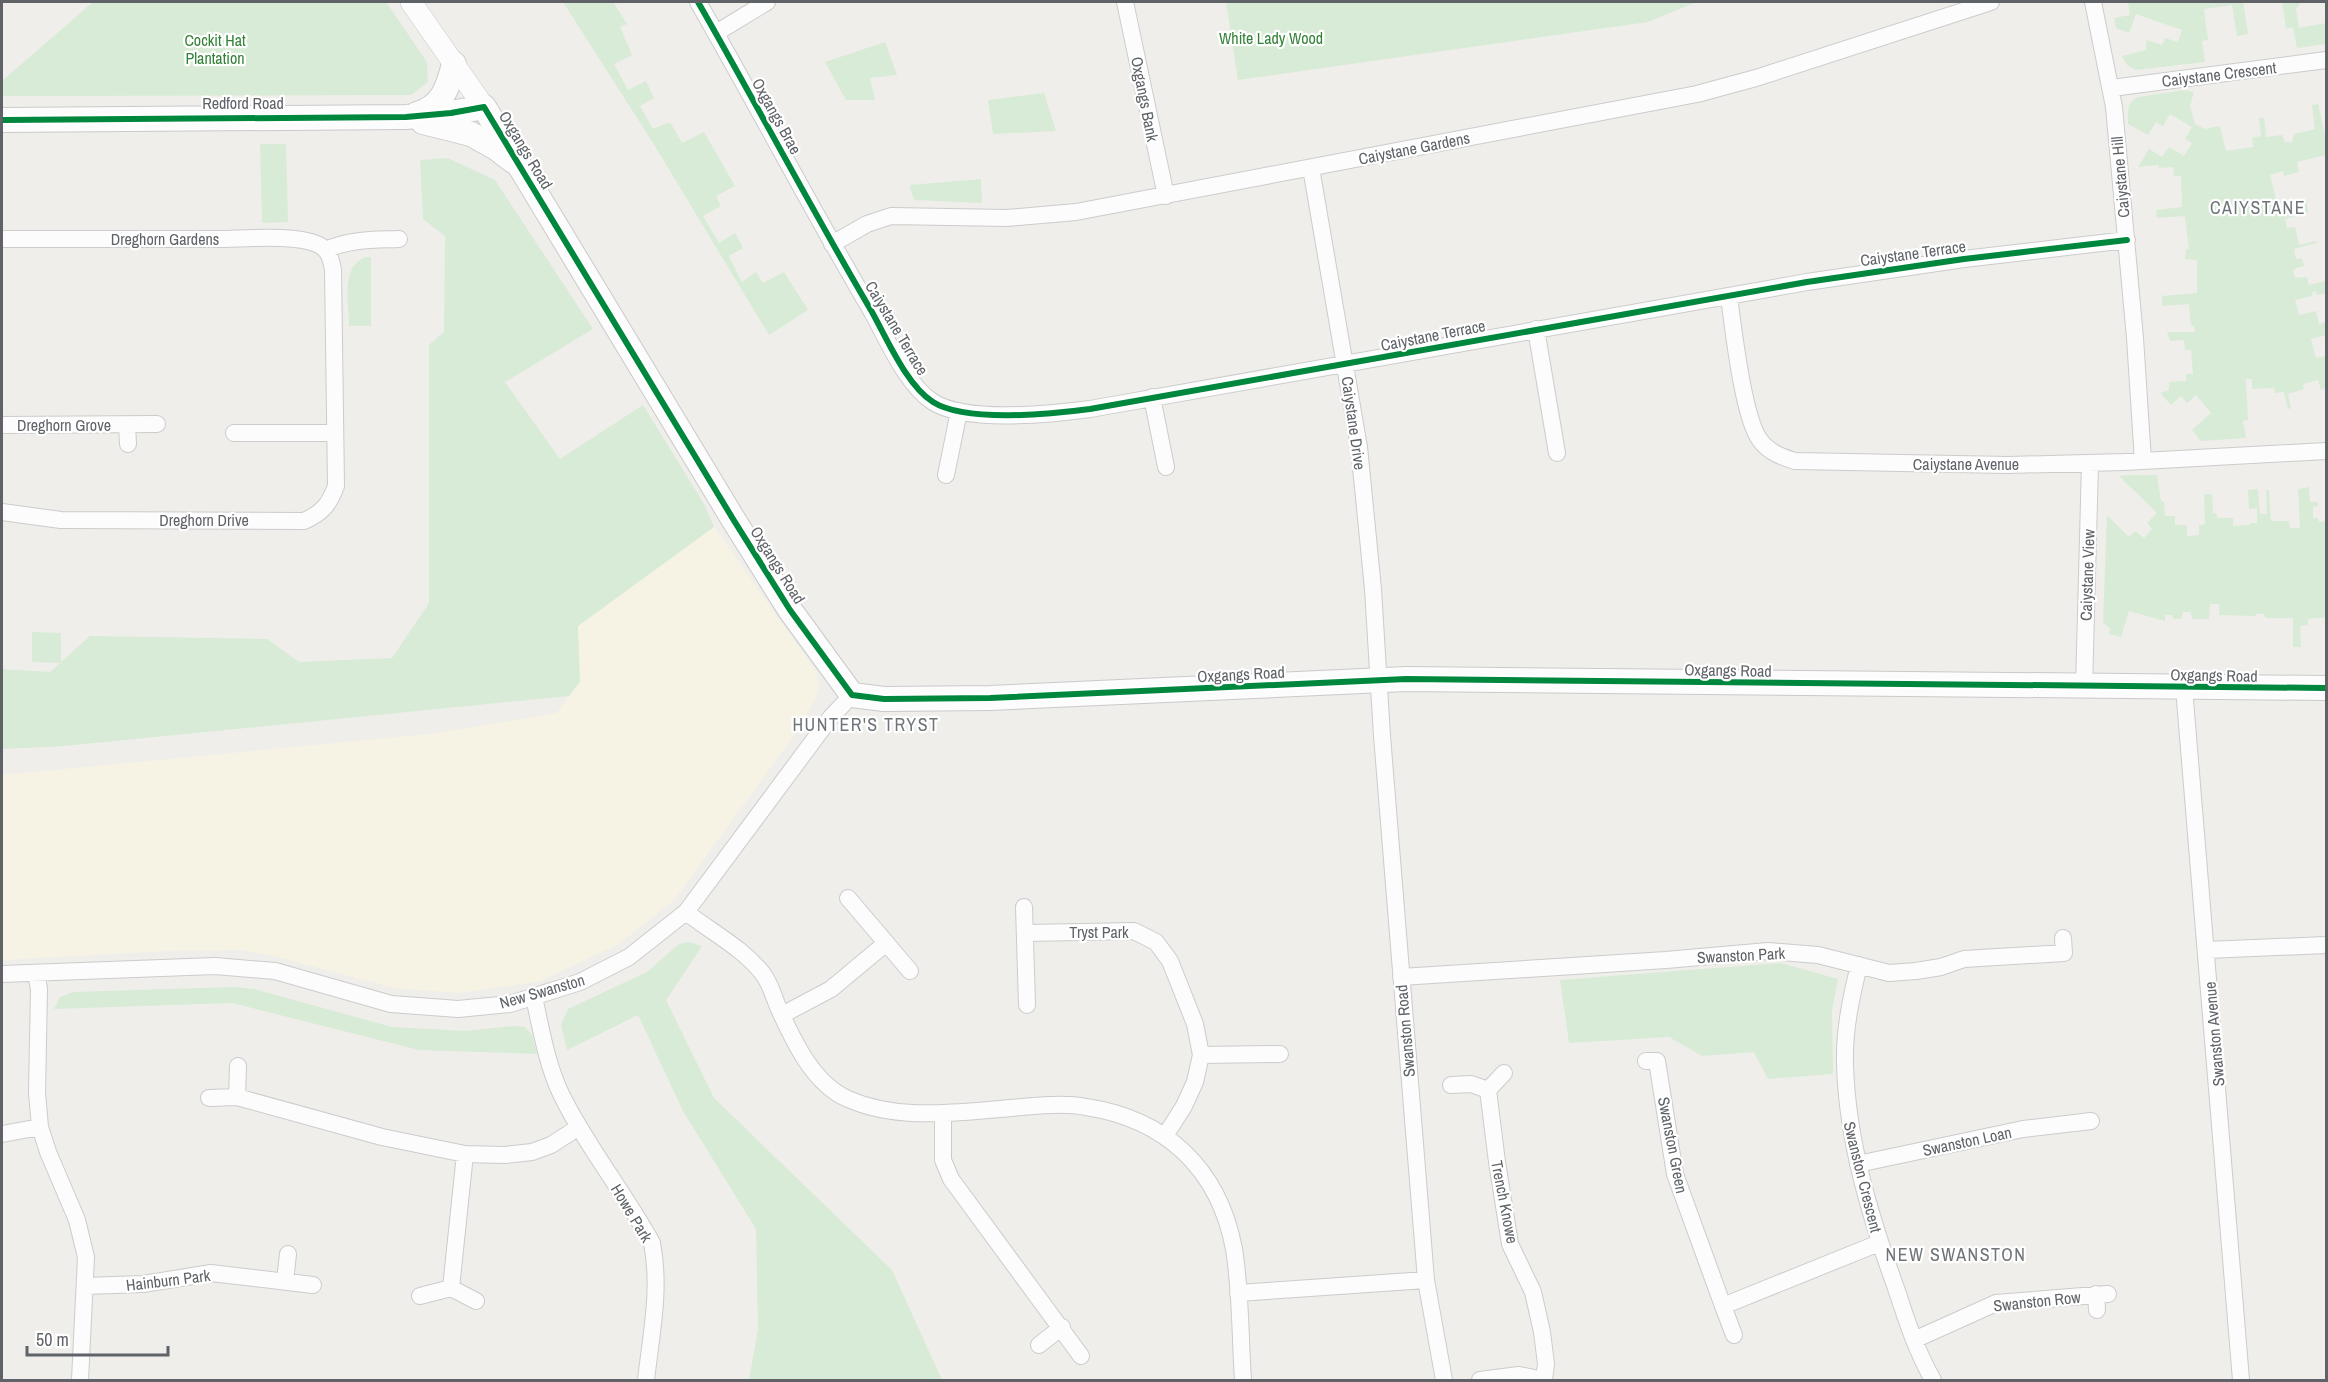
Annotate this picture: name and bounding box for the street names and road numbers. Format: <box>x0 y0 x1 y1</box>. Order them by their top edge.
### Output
street label: Oxgangs Bank <box>1126 55 1164 144</box>
street label: Caiystane Crescent <box>2160 56 2278 92</box>
street label: Oxgangs Brae <box>747 74 807 158</box>
street label: Redford Road <box>202 92 284 114</box>
street label: Oxgangs Road <box>494 107 558 193</box>
street label: Caiystane Gardens <box>1356 126 1472 170</box>
street label: Caiystane Hill <box>2105 135 2135 219</box>
street label: Dreghorn Gardens <box>111 228 219 250</box>
street label: Caiystane Terrace <box>1859 235 1967 271</box>
street label: Caiystane Terrace <box>860 277 934 379</box>
street label: Caiystane Terrace <box>1379 314 1487 356</box>
street label: Caiystane Drive <box>1337 375 1371 471</box>
street label: Dreghorn Grove <box>17 414 111 436</box>
street label: Caiystane Avenue <box>1913 453 2019 475</box>
street label: Dreghorn Drive <box>159 509 249 531</box>
street label: Oxgangs Road <box>745 522 811 608</box>
street label: Caiystane View <box>2074 528 2100 621</box>
street label: Oxgangs Road <box>1684 658 1772 682</box>
street label: Oxgangs Road <box>1197 661 1285 687</box>
street label: Oxgangs Road <box>2170 663 2258 687</box>
street label: Tryst Park <box>1069 921 1129 943</box>
street label: Swanston Park <box>1696 942 1786 968</box>
street label: New Swanston <box>497 968 587 1014</box>
street label: Swanston Avenue <box>2198 981 2230 1087</box>
street label: Swanston Road <box>1390 984 1420 1078</box>
street label: Swanston Green <box>1653 1095 1693 1195</box>
street label: Swanston Crescent <box>1839 1119 1888 1235</box>
street label: Swanston Loan <box>1920 1121 2014 1161</box>
street label: Trench Knowe <box>1486 1159 1524 1245</box>
street label: Howe Park <box>606 1180 658 1247</box>
street label: Hainburn Park <box>125 1264 212 1296</box>
street label: Swanston Row <box>1992 1285 2082 1317</box>

